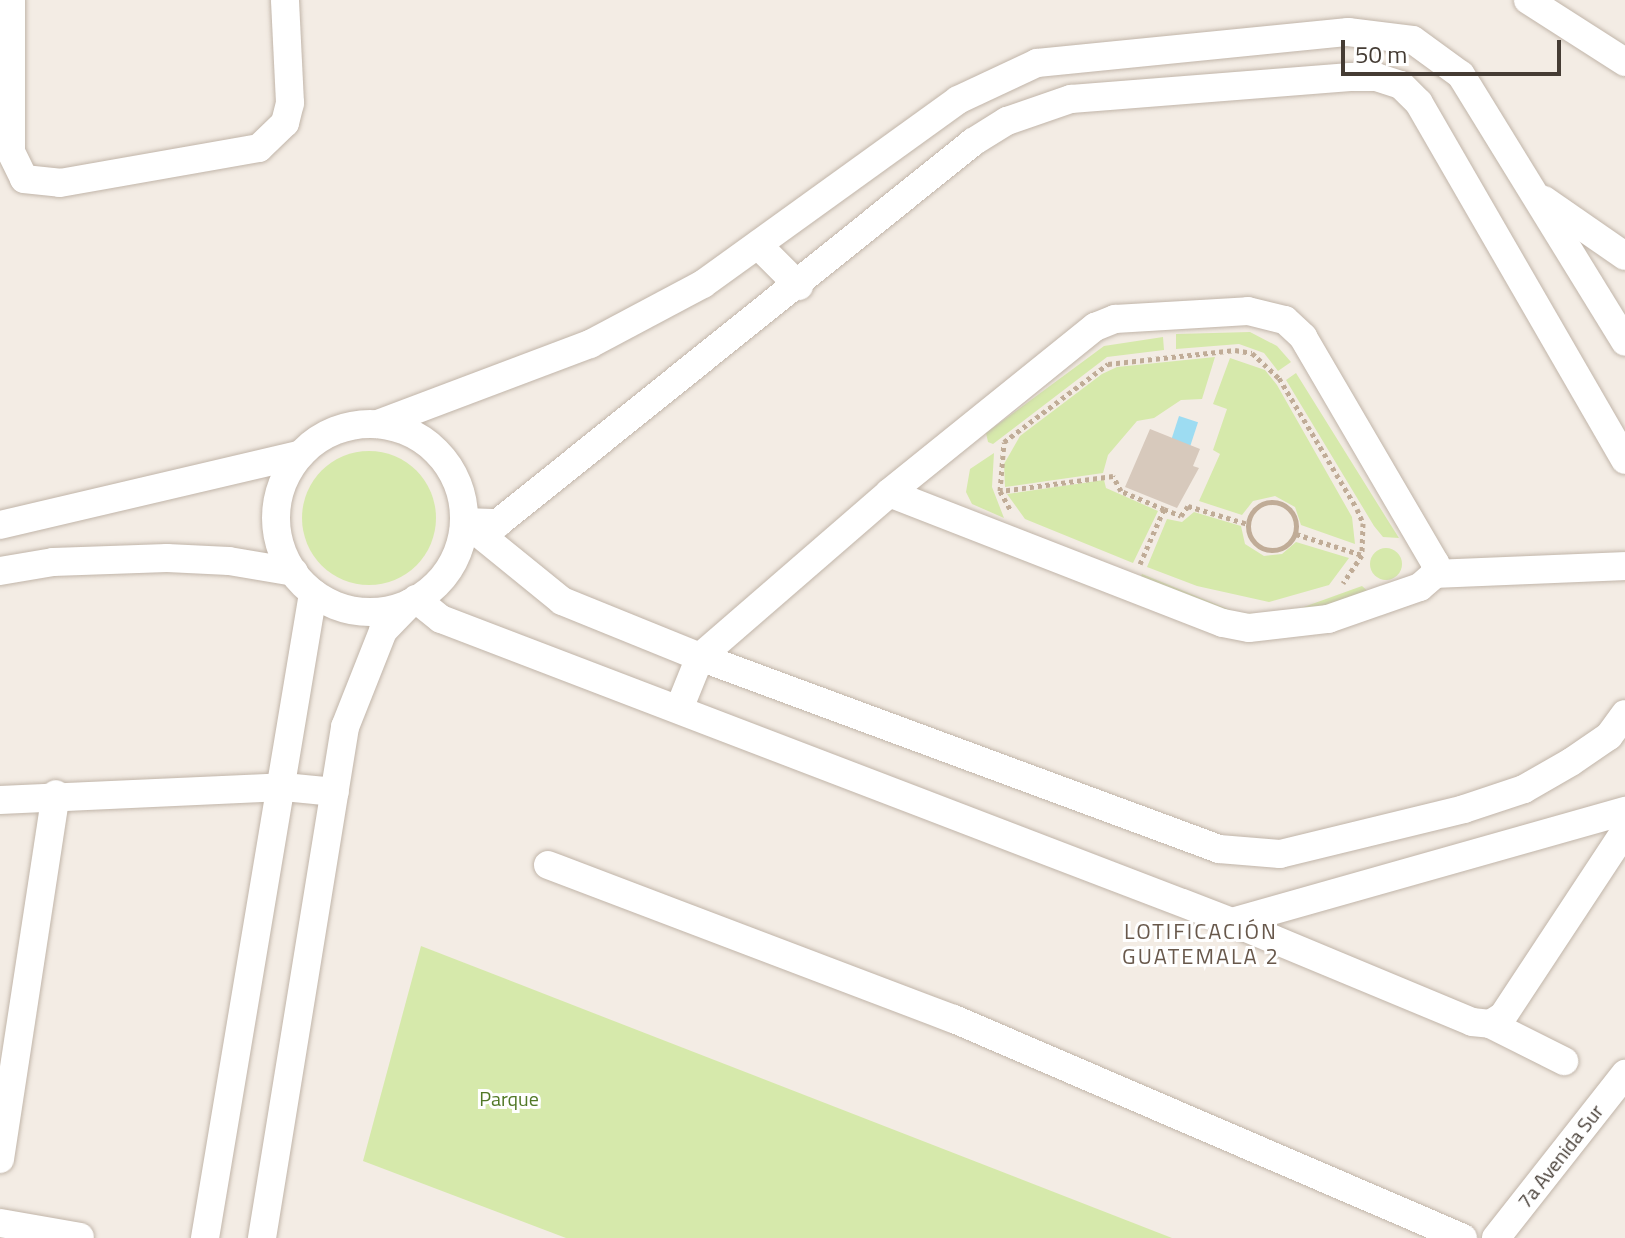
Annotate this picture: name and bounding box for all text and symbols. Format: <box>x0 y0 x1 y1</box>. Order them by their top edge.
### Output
scale bar <box>1345 24 1565 74</box>
text: 50 m <box>1355 36 1407 72</box>
district label: LOTIFICACIÓN GUATEMALA 2 <box>1122 918 1280 970</box>
park label: Parque <box>479 1086 539 1110</box>
street label: 7a Avenida Sur <box>1512 1099 1608 1213</box>

